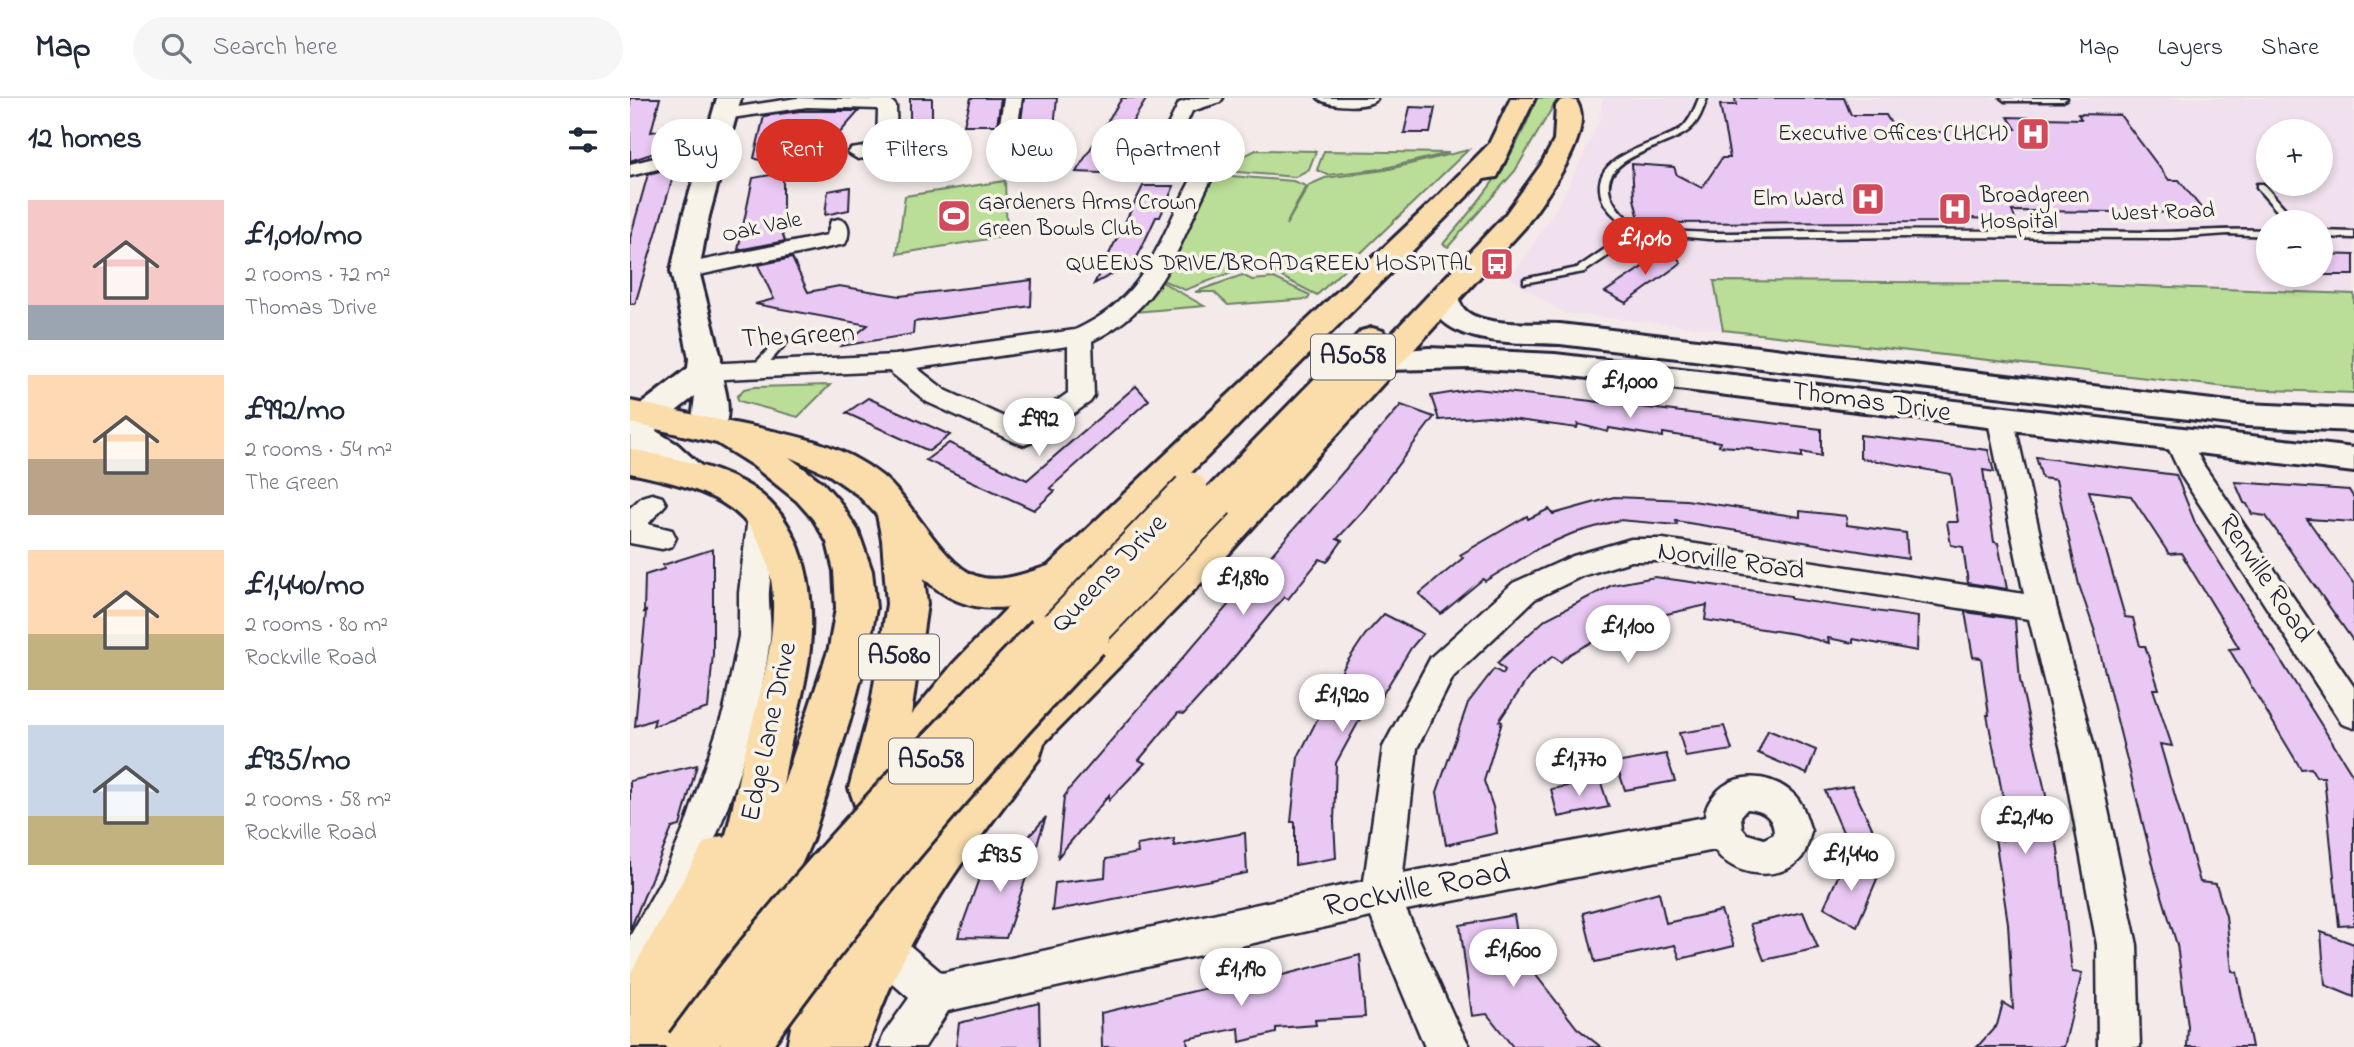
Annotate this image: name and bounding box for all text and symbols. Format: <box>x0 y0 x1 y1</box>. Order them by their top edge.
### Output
search box <box>133 17 623 80</box>
text: Map <box>35 24 91 72</box>
icon: search <box>157 29 195 67</box>
text: Search here <box>213 29 337 67</box>
text: Map <box>2079 31 2119 66</box>
text: Layers <box>2157 31 2223 66</box>
text: Share <box>2261 31 2319 66</box>
hospital icon: Executive Offices (LHCH) <box>2014 115 2052 153</box>
text: 12 homes <box>28 118 142 162</box>
place label: Executive Offices (LHCH) <box>1778 118 2008 151</box>
chip: Buy <box>651 119 742 182</box>
chip: Rent <box>756 119 848 182</box>
chip: Filters <box>862 119 972 182</box>
chip: New <box>986 119 1077 182</box>
chip: Apartment <box>1091 119 1245 182</box>
map controls <box>2256 119 2333 287</box>
button: + <box>2256 119 2333 196</box>
icon: filters <box>564 121 602 159</box>
hospital icon: Elm Ward <box>1849 180 1887 218</box>
place label: Broadgreen Hospital <box>1979 180 2089 239</box>
place label: Elm Ward <box>1752 183 1844 216</box>
place label: Gardeners Arms Crown Green Bowls Club <box>978 187 1196 246</box>
hospital icon: Broadgreen Hospital <box>1936 190 1974 228</box>
street label: West Road <box>2111 195 2215 231</box>
sports icon: Gardeners Arms Crown Green Bowls Club <box>935 197 973 235</box>
street label: Oak Vale <box>719 203 806 253</box>
button: − <box>2256 210 2333 287</box>
text: £1,010/mo <box>245 215 362 259</box>
pin: £1,010 <box>1588 218 1702 277</box>
text: £1,010 <box>1619 223 1671 256</box>
icon: home <box>84 228 168 312</box>
bus stop icon: QUEENS DRIVE/BROADGREEN HOSPITAL <box>1478 245 1516 283</box>
place label: QUEENS DRIVE/BROADGREEN HOSPITAL <box>1066 248 1472 281</box>
text: 2 rooms · 72 m² <box>245 259 391 292</box>
text: Thomas Drive <box>245 292 377 325</box>
street label: The Green <box>740 314 856 360</box>
road number: A5058 <box>1311 334 1395 380</box>
pin: £1,000 <box>1573 360 1687 420</box>
text: £1,000 <box>1602 366 1658 399</box>
street label: Thomas Drive <box>1789 372 1954 435</box>
text: £992/mo <box>245 390 345 434</box>
pin: £992 <box>998 398 1080 458</box>
icon: home <box>84 403 168 487</box>
text: £992 <box>1019 404 1059 437</box>
text: 2 rooms · 54 m² <box>245 434 392 467</box>
text: The Green <box>245 467 339 500</box>
street label: Queens Drive <box>1042 505 1178 643</box>
street label: Renville Road <box>2207 506 2323 652</box>
street label: Norville Road <box>1655 531 1807 593</box>
pin: £1,890 <box>1186 558 1300 617</box>
text: £1,890 <box>1217 563 1269 596</box>
text: £1,440/mo <box>245 565 365 609</box>
icon: home <box>84 578 168 662</box>
pin: £1,100 <box>1571 606 1685 665</box>
text: 2 rooms · 80 m² <box>245 609 388 642</box>
text: £1,100 <box>1602 611 1654 644</box>
road number: A5080 <box>859 635 939 680</box>
street label: Edge Lane Drive <box>731 638 809 825</box>
text: Rockville Road <box>245 642 377 675</box>
pin: £1,920 <box>1285 674 1399 734</box>
text: £1,920 <box>1315 680 1369 713</box>
road number: A5058 <box>889 738 973 783</box>
pin: £1,770 <box>1522 738 1636 798</box>
text: £935/mo <box>245 740 351 784</box>
text: £1,770 <box>1552 744 1606 777</box>
icon: home <box>84 753 168 837</box>
text: 2 rooms · 58 m² <box>245 784 391 817</box>
pin: £2,140 <box>1968 796 2082 856</box>
text: £2,140 <box>1997 802 2053 835</box>
text: Rockville Road <box>245 817 377 850</box>
pin: £935 <box>959 834 1041 894</box>
pin: £1,440 <box>1794 834 1908 893</box>
text: £1,440 <box>1824 839 1878 872</box>
text: £935 <box>978 840 1022 873</box>
street label: Rockville Road <box>1320 848 1514 932</box>
pin: £1,600 <box>1456 930 1570 989</box>
text: £1,600 <box>1485 935 1541 968</box>
pin: £1,190 <box>1184 948 1298 1008</box>
text: £1,190 <box>1216 954 1266 987</box>

